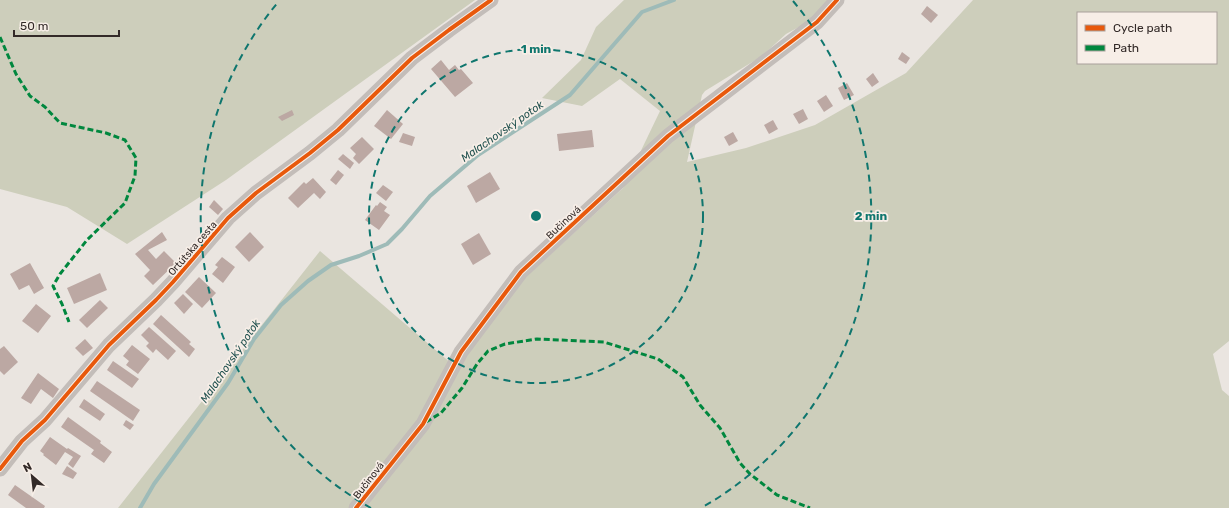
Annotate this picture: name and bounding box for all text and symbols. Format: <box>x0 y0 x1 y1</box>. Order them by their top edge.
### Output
scale bar <box>14 12 119 38</box>
legend <box>1077 12 1217 64</box>
text: 50 m <box>20 19 48 33</box>
text: Cycle path <box>1113 21 1172 35</box>
text: Path <box>1113 41 1139 55</box>
text: 1 min <box>521 42 552 56</box>
water label: Malachovský potok <box>458 98 546 165</box>
street label: Bučinová <box>544 204 584 242</box>
centre of rings <box>529 209 543 223</box>
text: 2 min <box>855 209 888 223</box>
street label: Ortútska cesta <box>166 219 220 278</box>
water label: Malachovský potok <box>198 317 263 405</box>
north arrow <box>12 456 52 496</box>
text: N <box>21 460 34 475</box>
street label: Bučinová <box>351 460 387 501</box>

